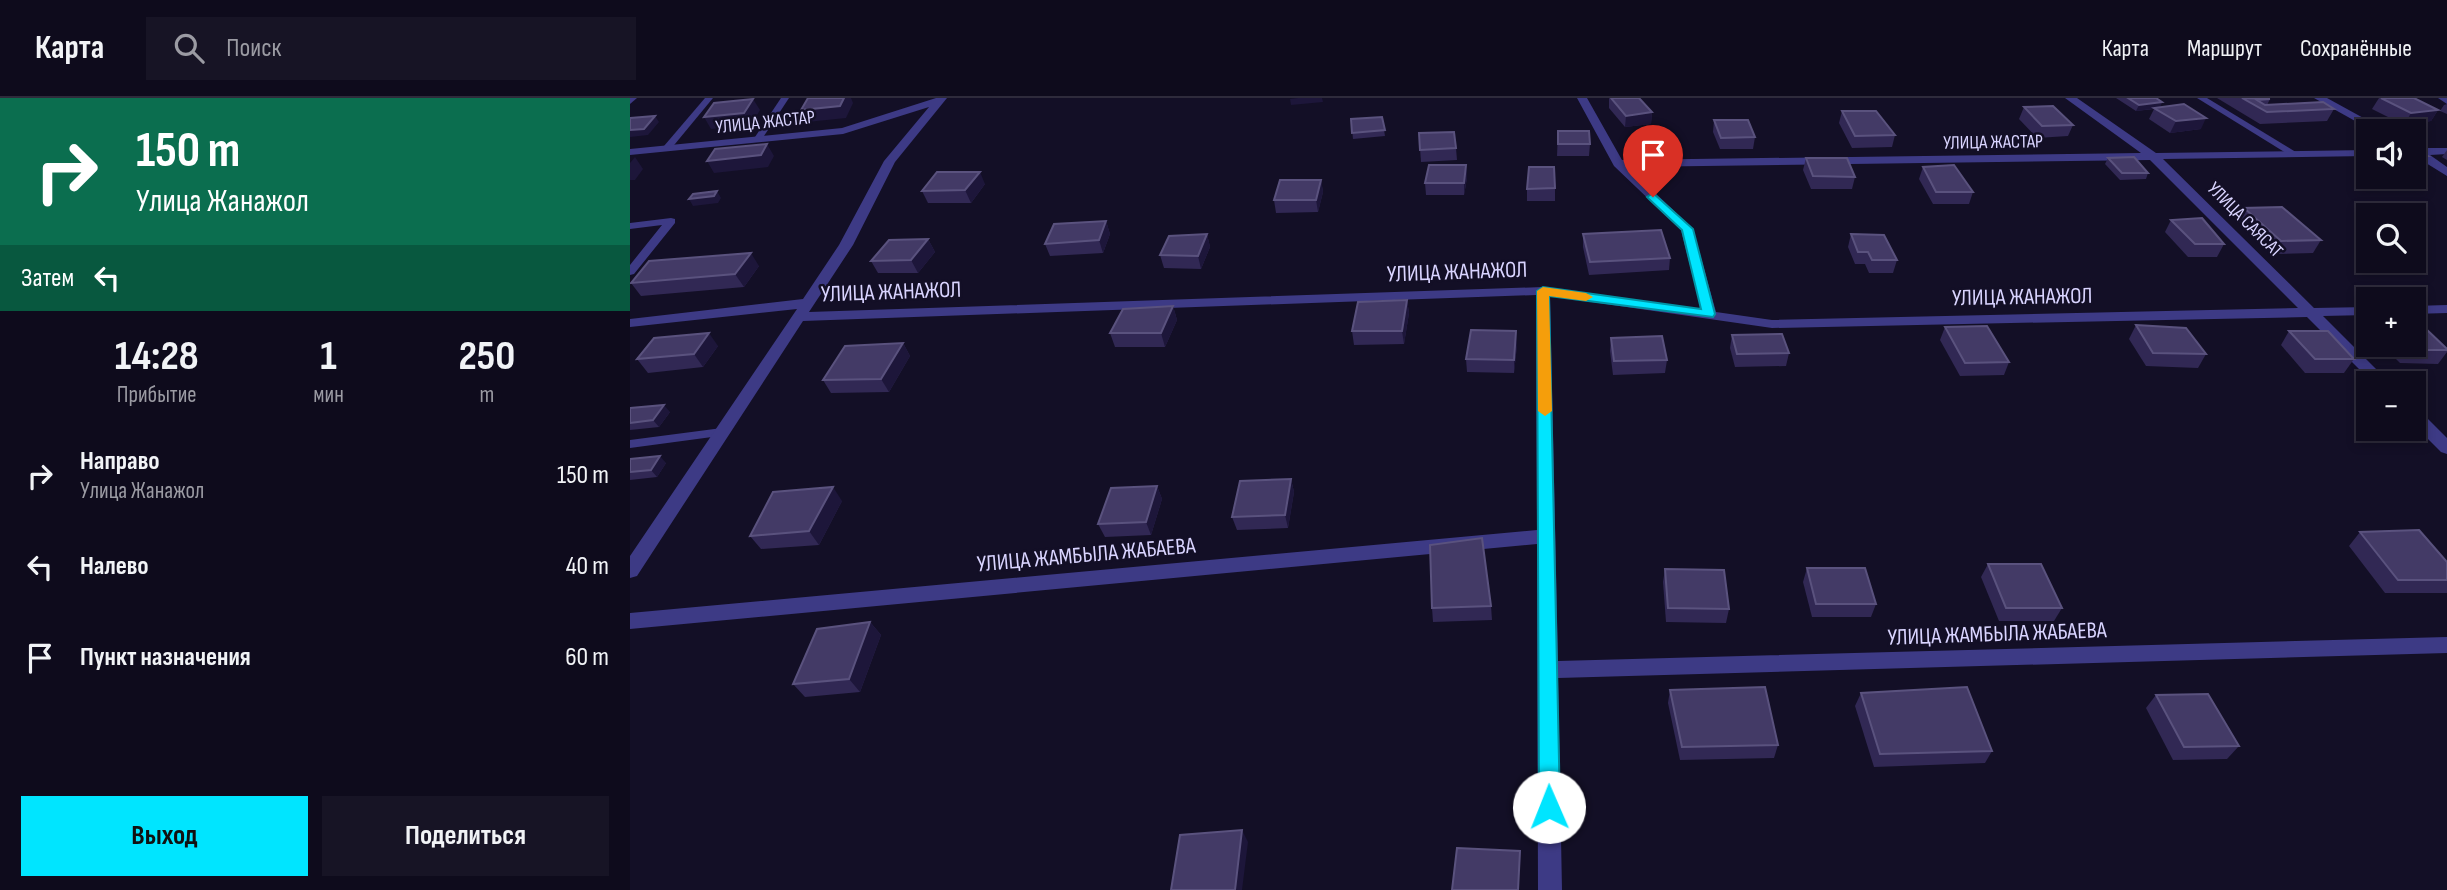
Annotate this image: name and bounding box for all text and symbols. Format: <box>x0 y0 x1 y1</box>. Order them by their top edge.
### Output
search box <box>146 17 636 80</box>
text: Карта <box>35 28 104 68</box>
icon: search <box>170 29 208 67</box>
text: Поиск <box>226 33 281 64</box>
text: Карта <box>2102 34 2149 63</box>
text: Маршрут <box>2187 34 2262 63</box>
text: Сохранённые <box>2300 34 2412 63</box>
street label: УЛИЦА ЖАСТАР <box>714 106 816 139</box>
map controls <box>2356 119 2426 441</box>
button: sound <box>2356 119 2426 189</box>
text: 150 m <box>136 122 240 181</box>
pin <box>1623 125 1683 197</box>
icon: right <box>21 126 112 217</box>
street label: УЛИЦА ЖАСТАР <box>1943 130 2043 155</box>
icon: arrive <box>1634 136 1672 174</box>
street label: УЛИЦА САЯСАТ <box>2202 177 2288 263</box>
text: Улица Жанажол <box>136 182 309 221</box>
button: search <box>2356 203 2426 273</box>
street label: УЛИЦА ЖАНАЖОЛ <box>1386 256 1528 288</box>
icon: left <box>88 259 126 297</box>
text: Затем <box>21 263 74 294</box>
street label: УЛИЦА ЖАНАЖОЛ <box>820 276 962 308</box>
street label: УЛИЦА ЖАНАЖОЛ <box>1952 282 2092 312</box>
button: + <box>2356 287 2426 357</box>
text: 14:28 <box>115 331 199 382</box>
text: 1 <box>320 331 337 382</box>
text: 250 <box>458 331 515 382</box>
button: − <box>2356 371 2426 441</box>
text: Прибытие <box>117 381 197 409</box>
text: мин <box>313 381 344 409</box>
text: m <box>479 381 494 409</box>
text: Направо <box>80 446 159 477</box>
icon: right <box>21 457 59 495</box>
text: 150 m <box>557 460 609 491</box>
text: Улица Жанажол <box>80 477 204 505</box>
street label: УЛИЦА ЖАМБЫЛА ЖАБАЕВА <box>976 531 1197 579</box>
icon: left <box>21 548 59 586</box>
text: Налево <box>80 551 149 582</box>
text: 40 m <box>566 551 609 582</box>
street label: УЛИЦА ЖАМБЫЛА ЖАБАЕВА <box>1887 616 2107 652</box>
icon: arrive <box>21 639 59 677</box>
text: Пункт назначения <box>80 642 251 673</box>
text: 60 m <box>565 642 609 673</box>
position arrow <box>1512 770 1586 844</box>
button: Выход <box>21 796 308 876</box>
button: Поделиться <box>322 796 609 876</box>

